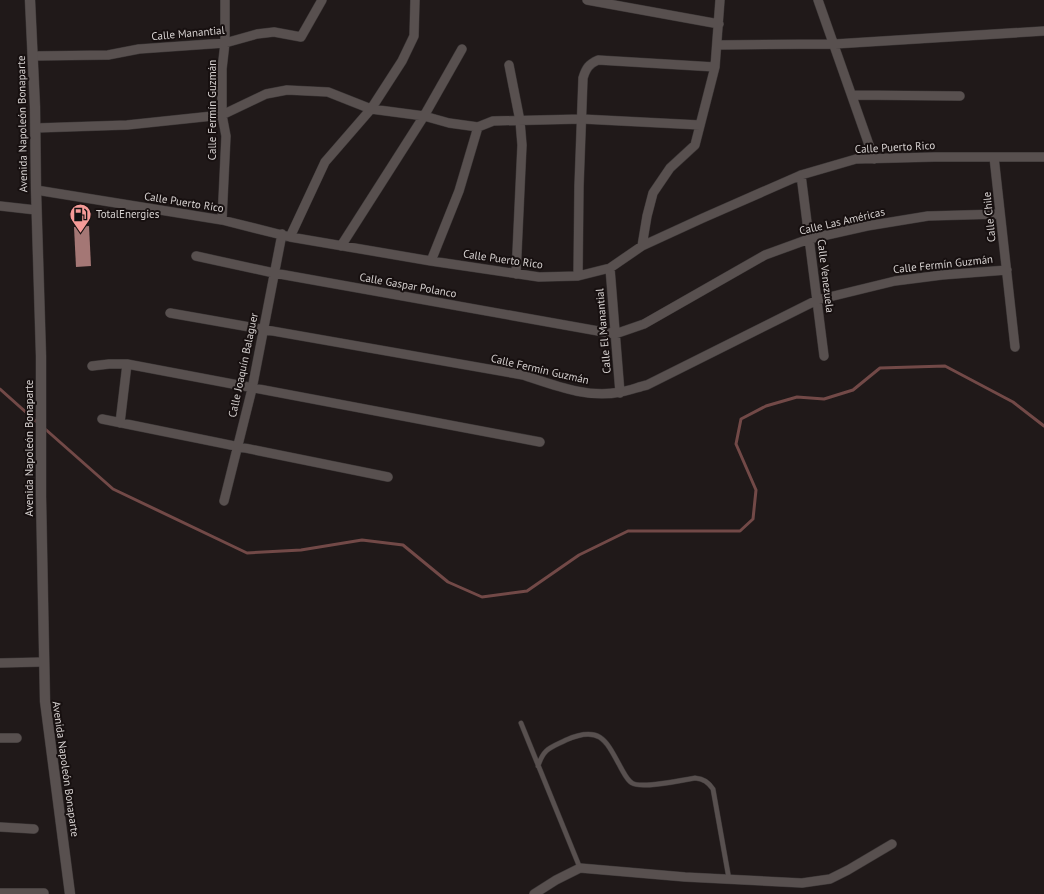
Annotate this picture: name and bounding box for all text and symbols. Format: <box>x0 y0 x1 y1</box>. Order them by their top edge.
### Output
street label: Calle Manantial <box>151 23 226 43</box>
street label: Avenida Napoleón Bonaparte <box>14 55 30 193</box>
street label: Calle Fermín Guzmán <box>205 60 219 160</box>
street label: Calle Puerto Rico <box>854 138 936 156</box>
street label: Calle Puerto Rico <box>143 189 225 215</box>
street label: Calle Chile <box>979 191 999 243</box>
fuel station icon: TotalEnergies <box>67 201 93 234</box>
street label: Calle Las Américas <box>798 204 886 238</box>
place label: TotalEnergies <box>96 207 160 221</box>
street label: Calle Venezuela <box>815 238 837 314</box>
street label: Calle Puerto Rico <box>462 246 544 272</box>
street label: Calle Fermín Guzmán <box>892 252 994 276</box>
street label: Calle Gaspar Polanco <box>358 270 458 300</box>
street label: Calle El Manantial <box>592 287 614 374</box>
street label: Calle Joaquín Balaguer <box>225 311 261 419</box>
street label: Calle Fermín Guzmán <box>490 351 590 387</box>
street label: Avenida Napoleón Bonaparte <box>22 379 36 516</box>
street label: Avenida Napoleón Bonaparte <box>50 700 83 838</box>

